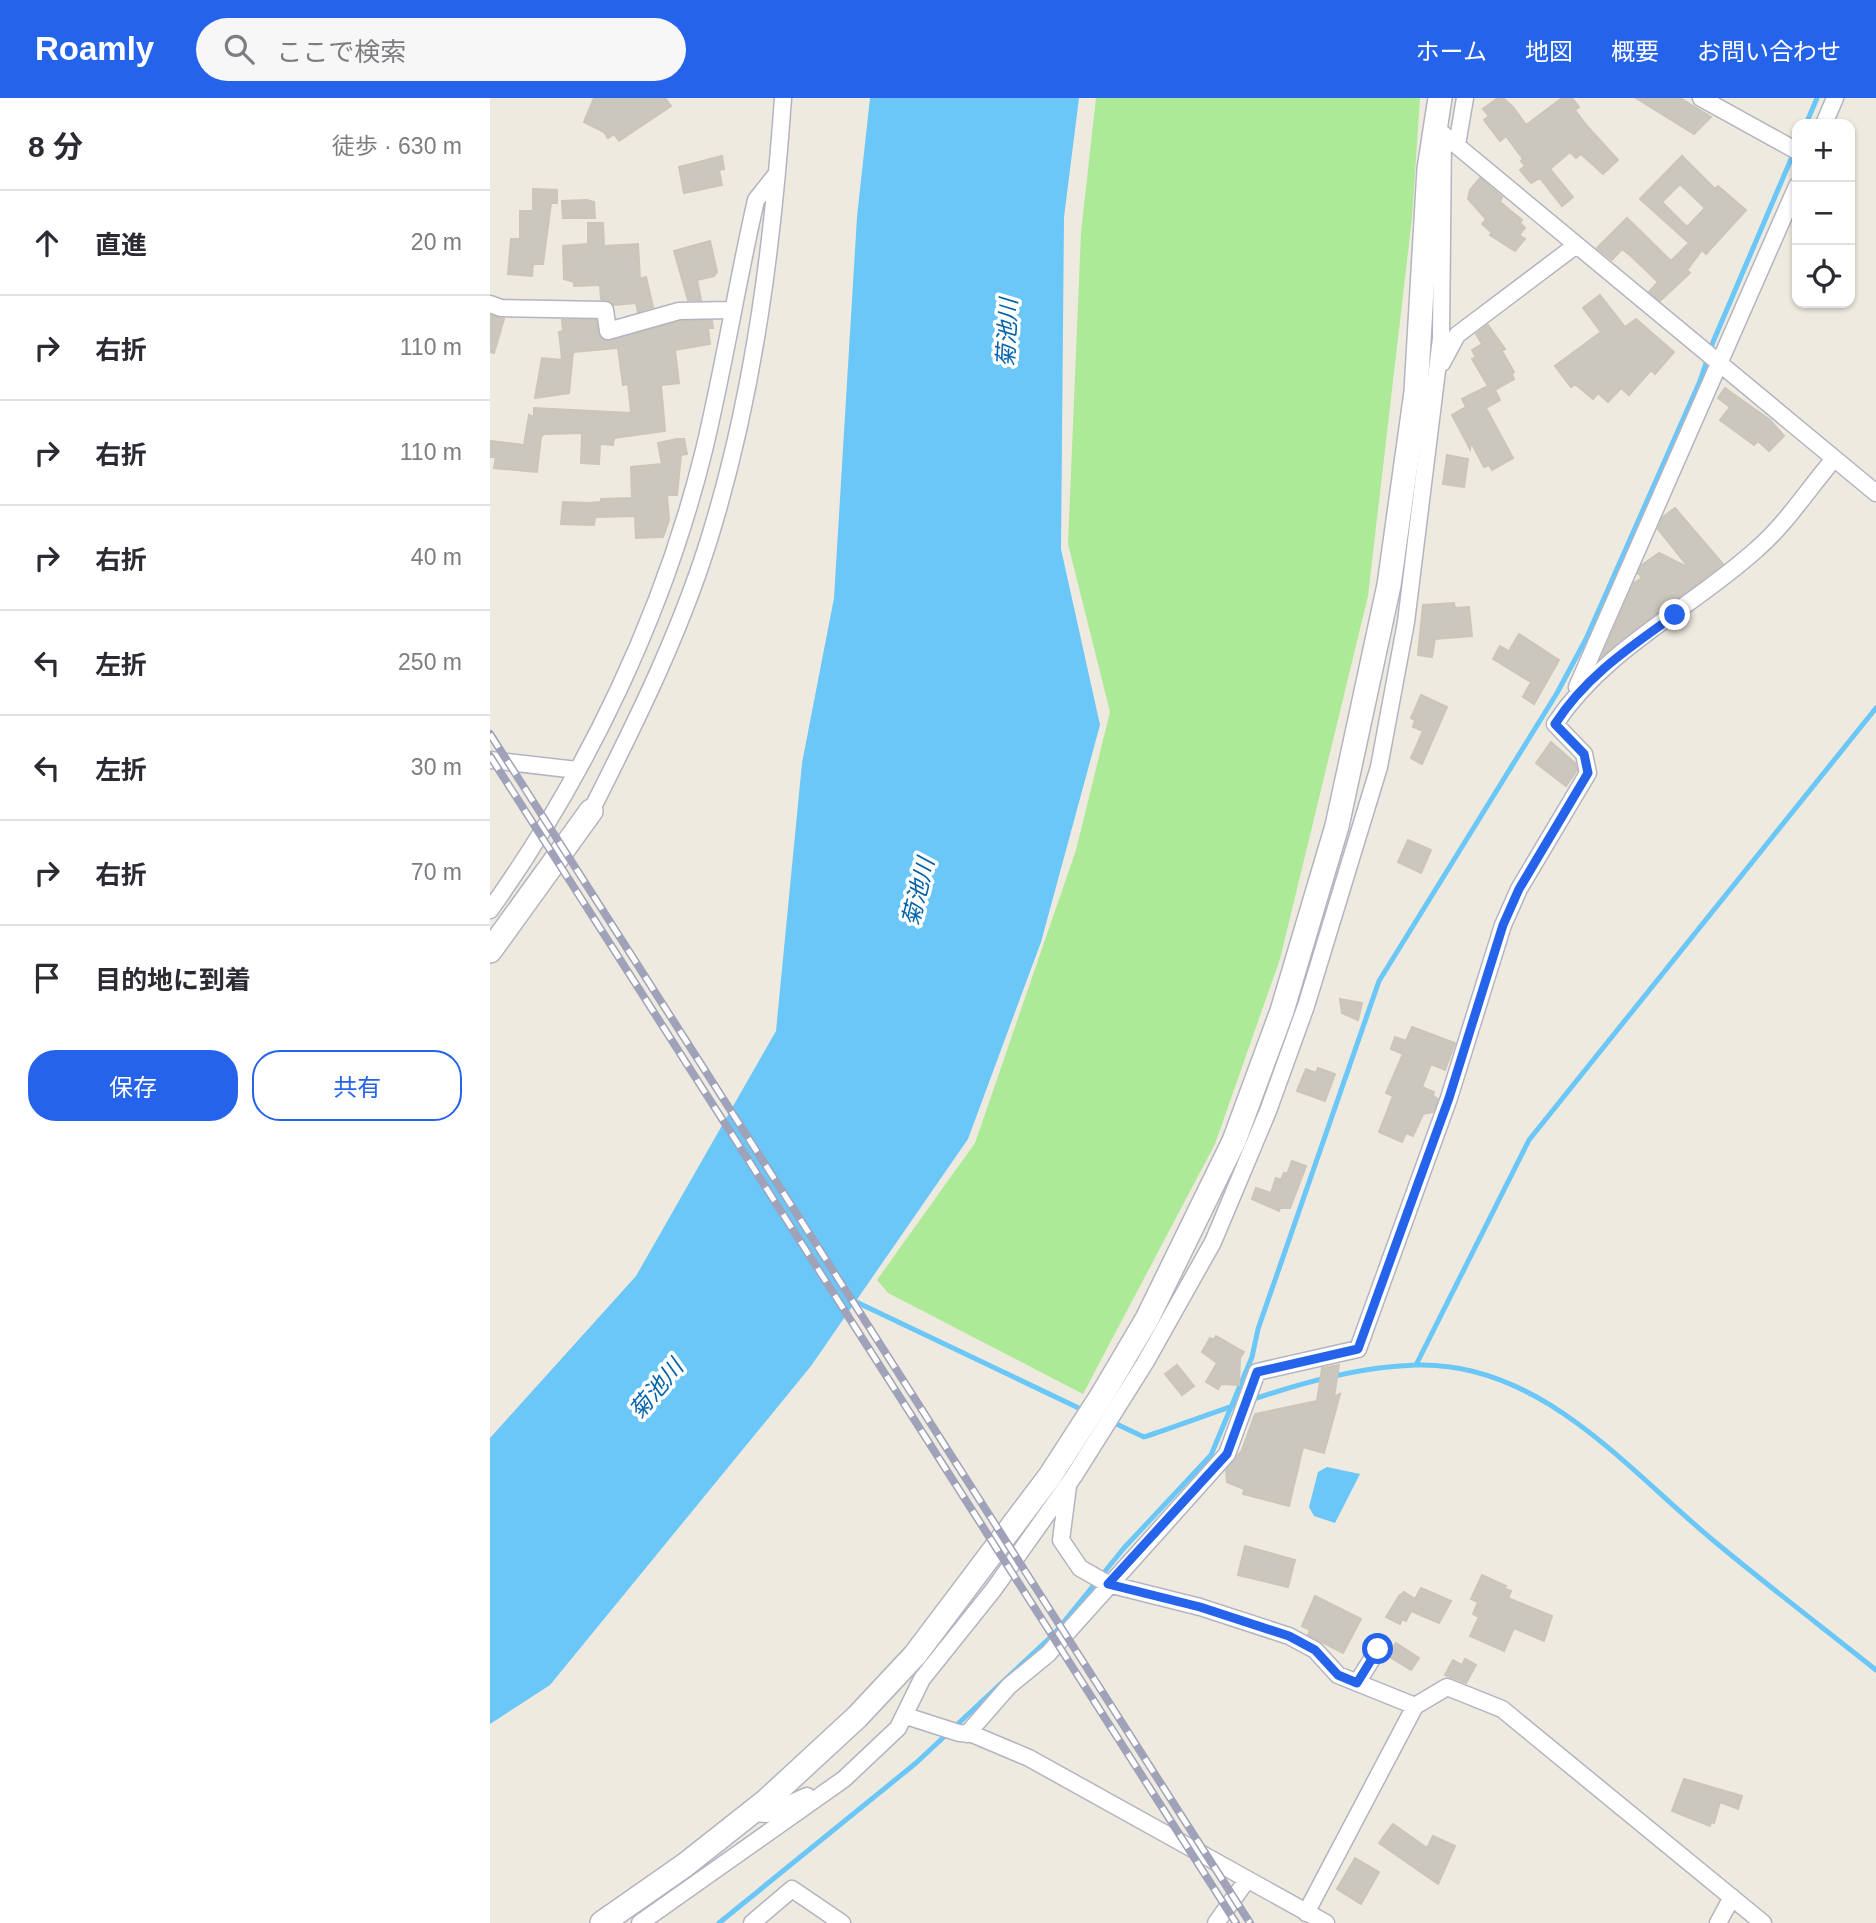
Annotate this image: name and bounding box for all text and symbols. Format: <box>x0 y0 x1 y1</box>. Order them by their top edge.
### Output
search box <box>196 18 686 81</box>
text: Roamly <box>35 30 154 67</box>
icon: search <box>220 30 258 68</box>
text: ここで検索 <box>276 37 406 67</box>
text: ホーム <box>1416 38 1487 65</box>
text: 地図 <box>1525 38 1573 65</box>
text: 概要 <box>1611 38 1659 65</box>
text: お問い合わせ <box>1697 38 1841 65</box>
map controls <box>1792 119 1855 308</box>
button: + <box>1792 119 1855 182</box>
text: 8 分 <box>28 130 83 163</box>
text: 徒歩 · 630 m <box>332 133 462 159</box>
button: − <box>1792 182 1855 245</box>
icon: ahead <box>28 224 66 262</box>
text: 20 m <box>411 229 462 255</box>
text: 直進 <box>95 230 147 260</box>
button: locate <box>1792 245 1855 308</box>
water label: 菊池川 <box>992 295 1022 368</box>
icon: right <box>28 329 66 367</box>
text: 110 m <box>400 334 462 360</box>
text: 右折 <box>95 335 147 365</box>
icon: right <box>28 434 66 472</box>
text: 110 m <box>400 439 462 465</box>
text: 右折 <box>95 440 147 470</box>
icon: right <box>28 539 66 577</box>
text: 40 m <box>411 544 462 570</box>
text: 右折 <box>95 545 147 575</box>
route end <box>1659 599 1690 630</box>
icon: left <box>28 644 66 682</box>
text: 250 m <box>398 649 462 675</box>
text: 左折 <box>95 650 147 680</box>
icon: left <box>28 749 66 787</box>
text: 30 m <box>411 754 462 780</box>
text: 左折 <box>95 755 147 785</box>
water label: 菊池川 <box>897 852 940 929</box>
icon: right <box>28 854 66 892</box>
text: 70 m <box>411 859 462 885</box>
text: 右折 <box>95 860 147 890</box>
icon: arrive <box>28 959 66 997</box>
text: 目的地に到着 <box>95 965 251 995</box>
button: 保存 <box>28 1050 238 1121</box>
button: 共有 <box>252 1050 462 1121</box>
water label: 菊池川 <box>624 1352 690 1424</box>
route start <box>1362 1633 1393 1664</box>

